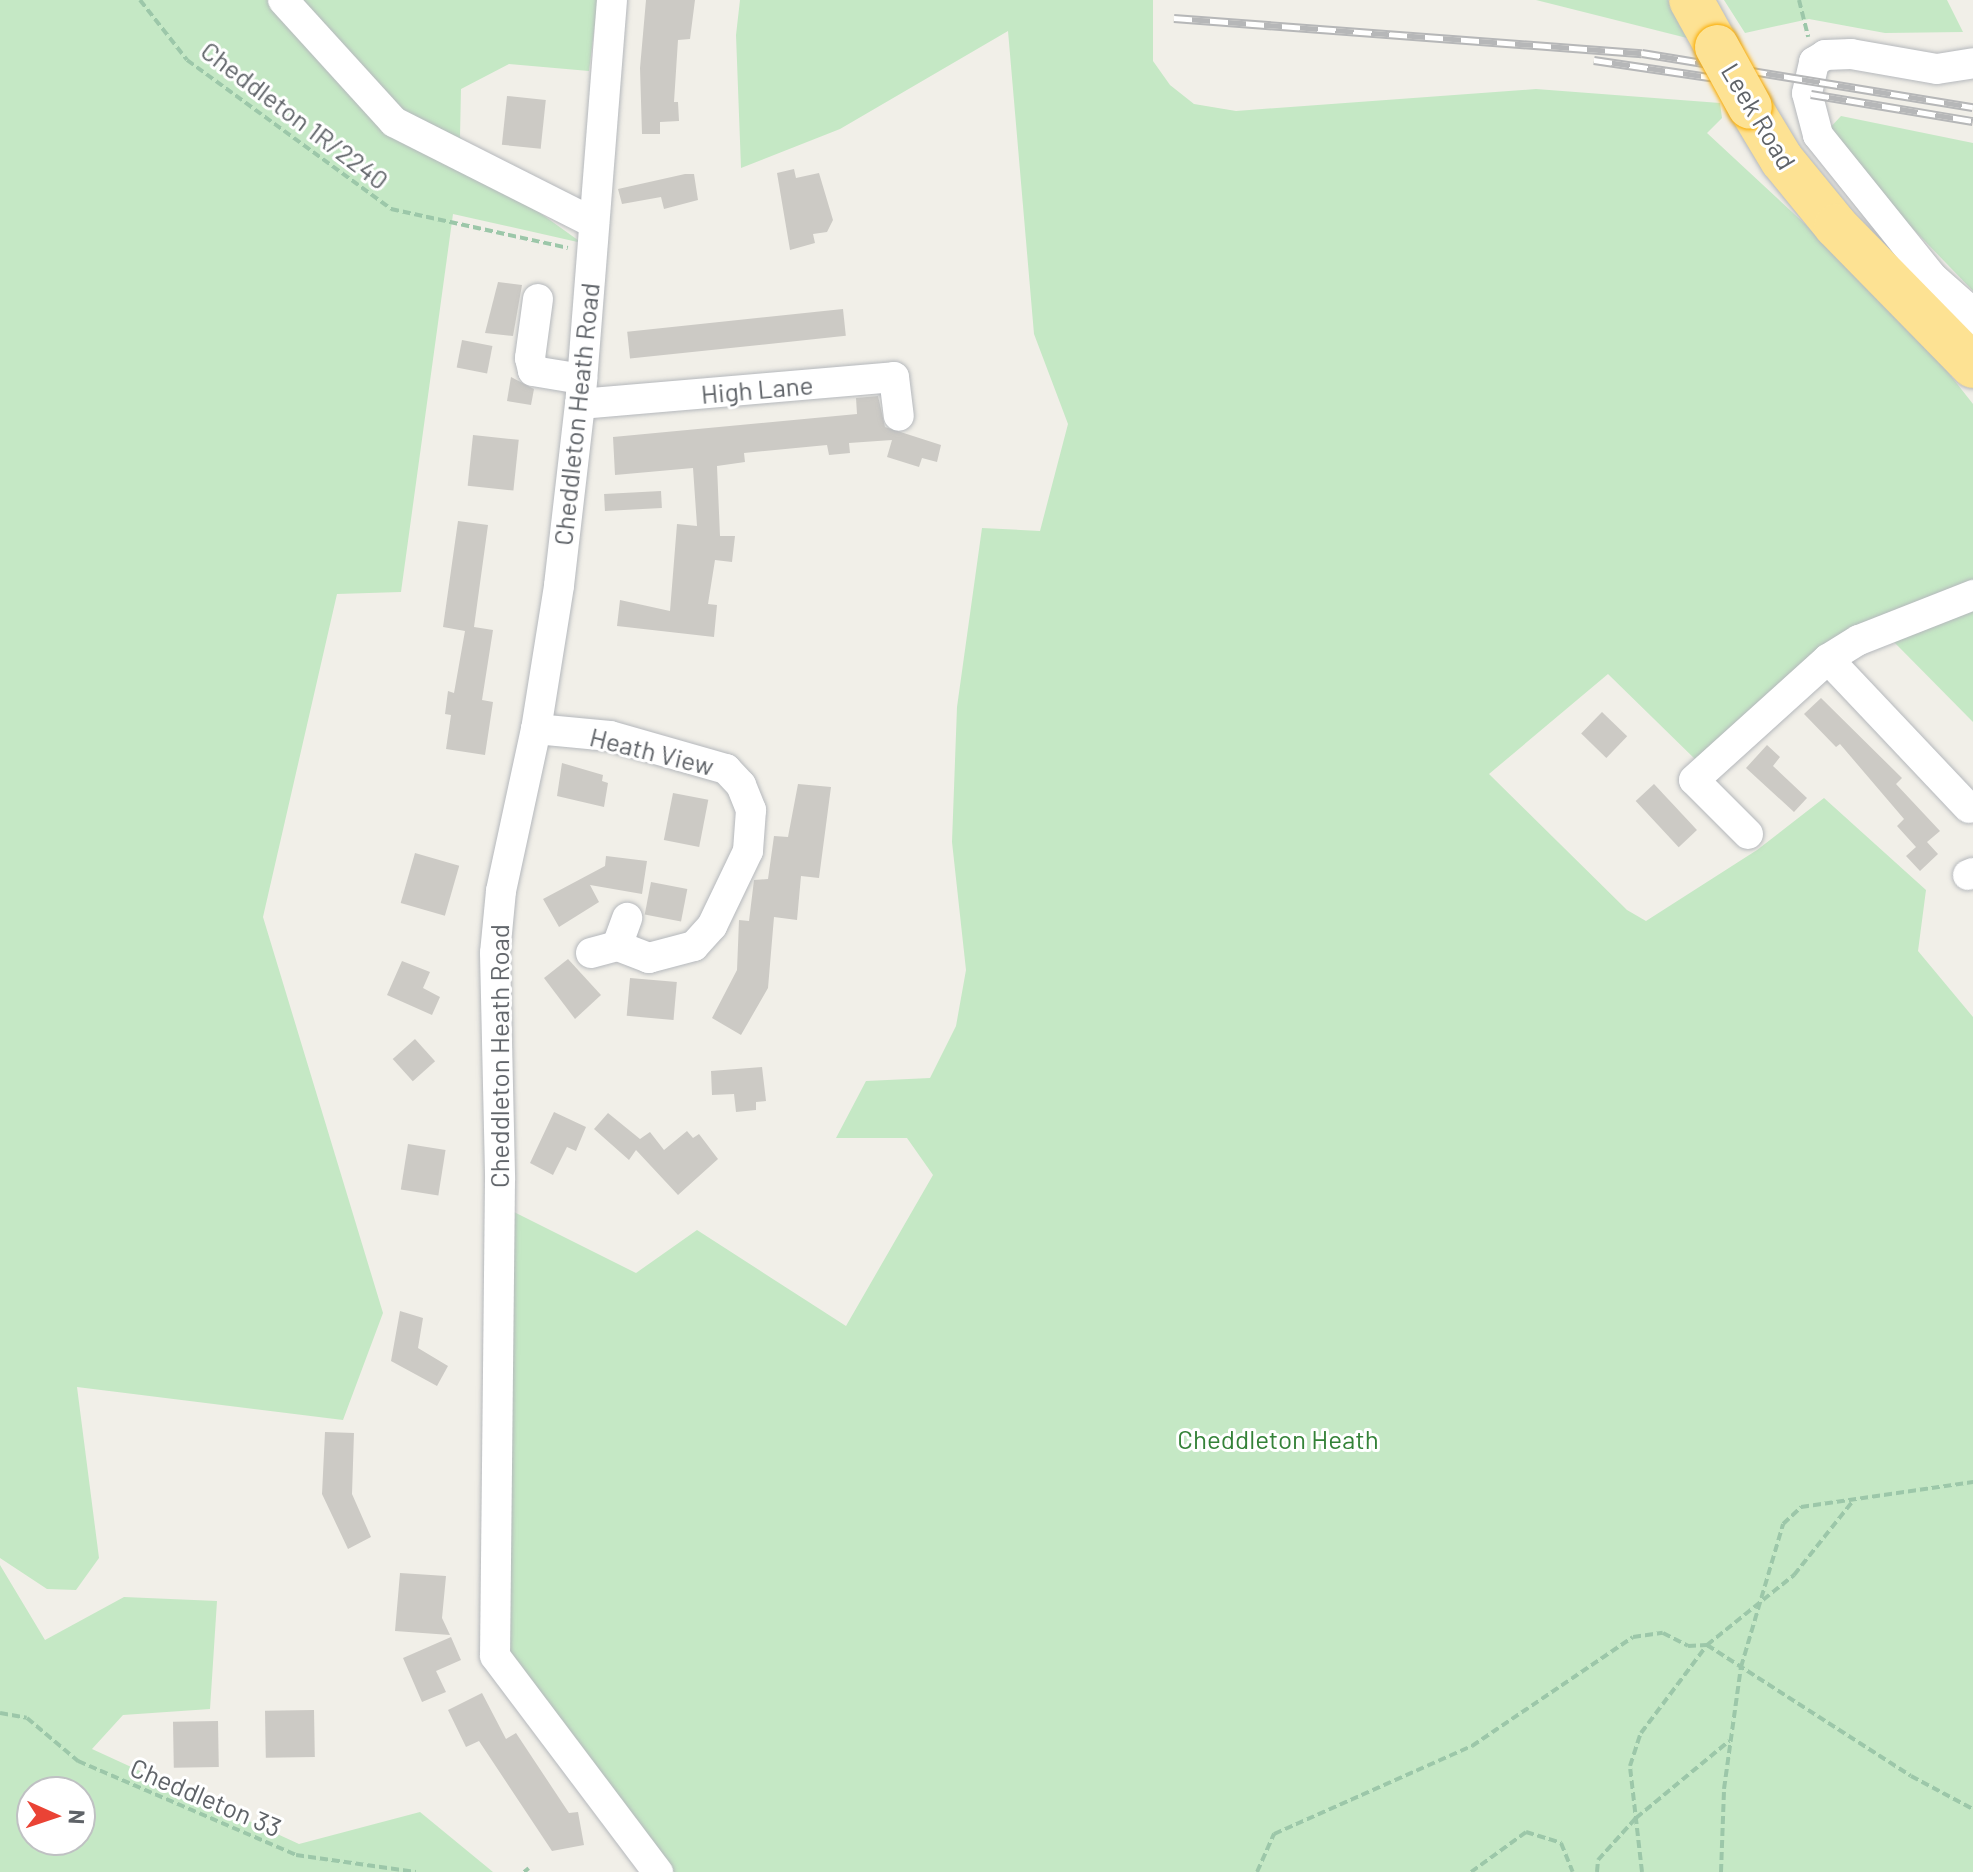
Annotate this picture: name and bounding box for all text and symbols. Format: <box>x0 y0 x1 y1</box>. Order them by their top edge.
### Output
street label: Cheddleton 1R/2240 <box>195 34 395 196</box>
street label: Leek Road <box>1715 57 1803 175</box>
street label: Cheddleton Heath Road <box>547 281 605 547</box>
street label: High Lane <box>700 369 814 409</box>
street label: Heath View <box>587 721 717 781</box>
street label: Cheddleton Heath Road <box>483 924 515 1188</box>
park label: Cheddleton Heath <box>1177 1423 1379 1455</box>
street label: Cheddleton 33 <box>126 1751 286 1843</box>
north arrow <box>16 1776 96 1856</box>
text: N <box>65 1809 91 1825</box>

